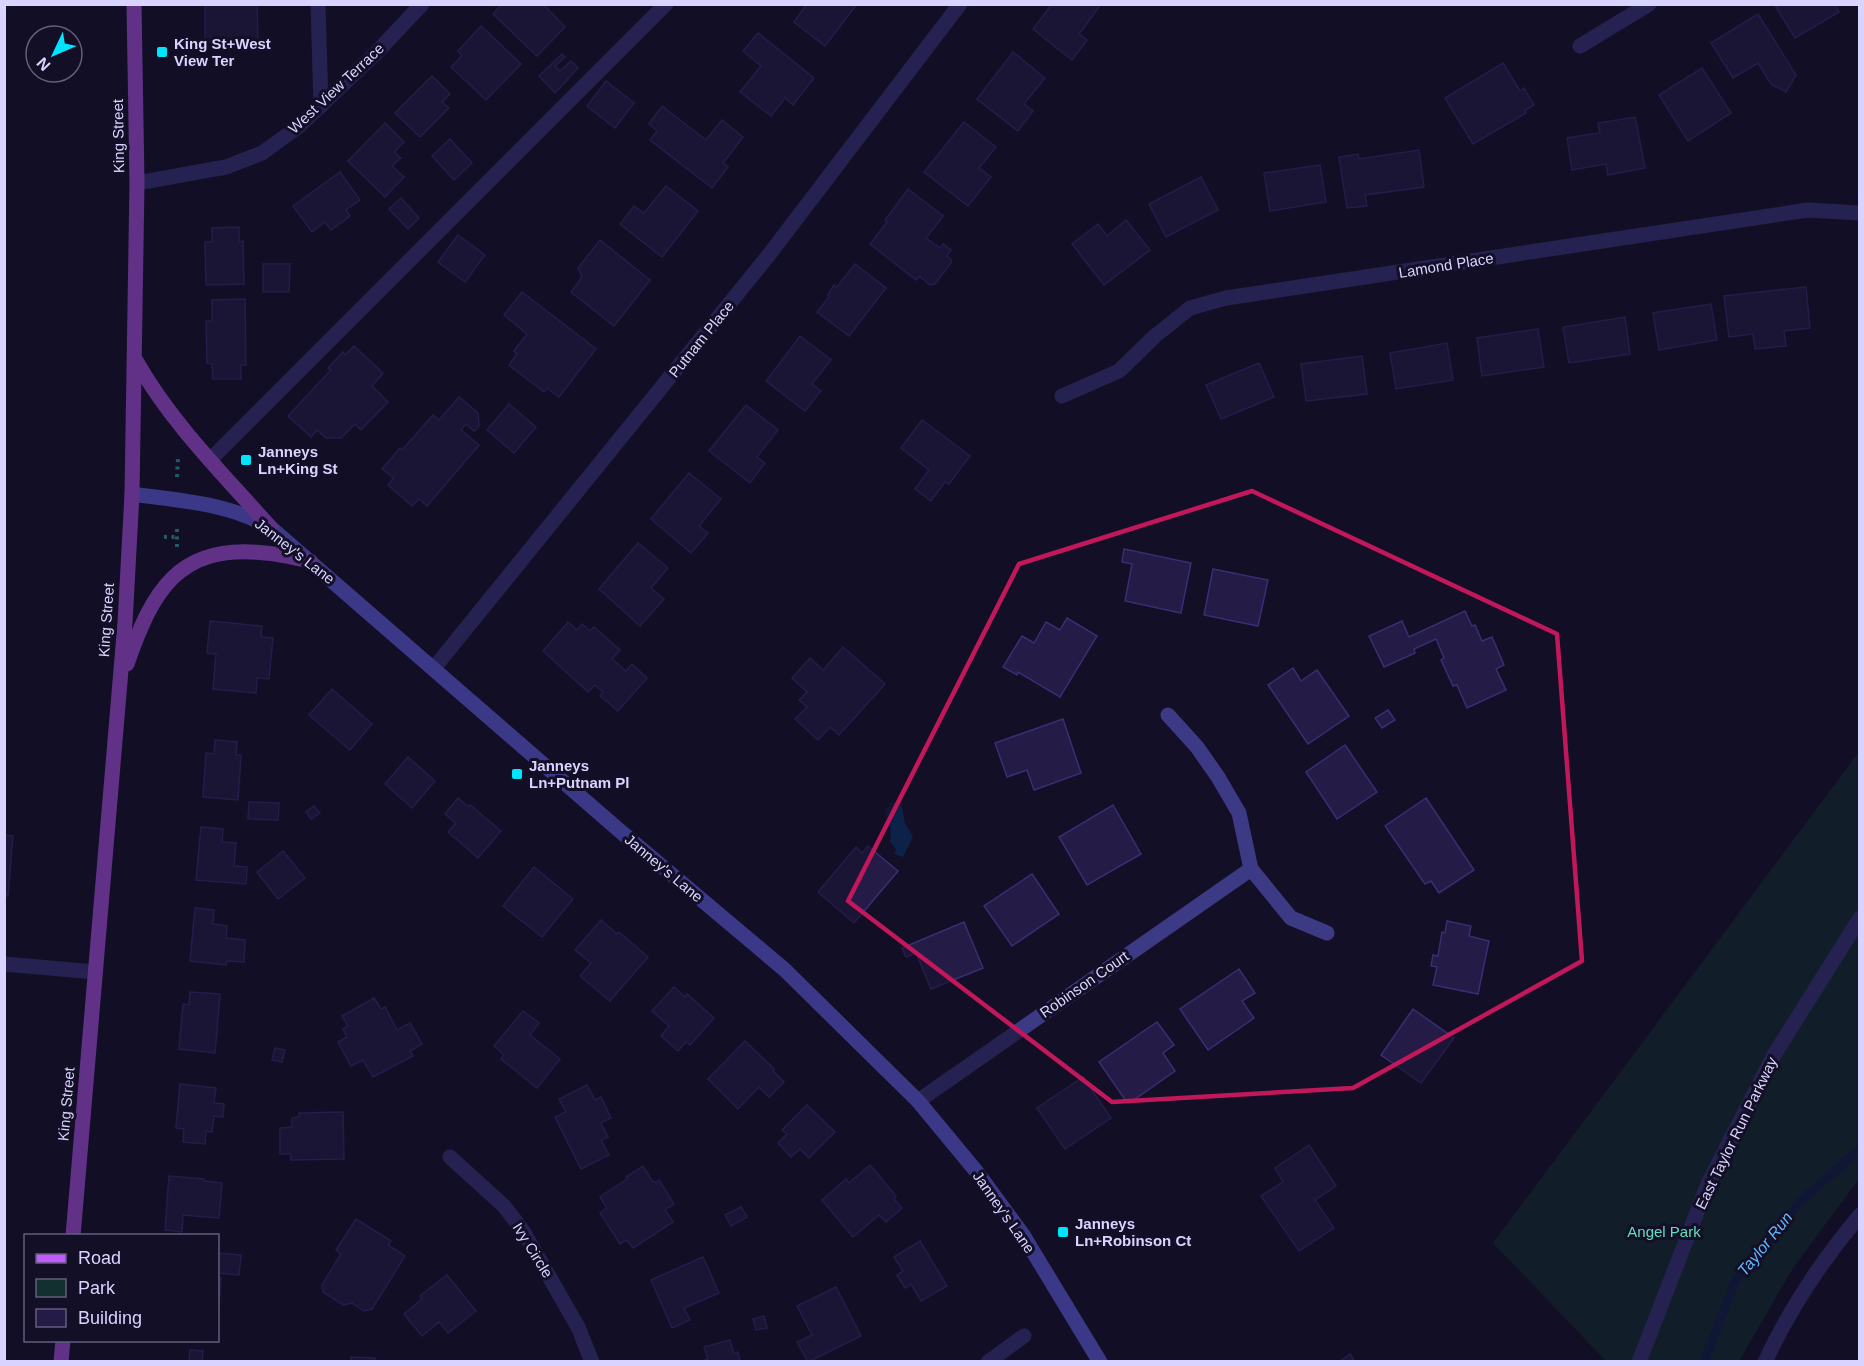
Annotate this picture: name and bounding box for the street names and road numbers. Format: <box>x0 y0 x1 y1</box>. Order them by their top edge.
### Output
street label: West View Terrace <box>285 39 387 137</box>
street label: King Street <box>109 98 127 173</box>
street label: Lamond Place <box>1397 249 1495 281</box>
street label: Putnam Place <box>665 297 737 381</box>
street label: Janney's Lane <box>252 515 338 587</box>
street label: King Street <box>95 582 117 658</box>
street label: Janney's Lane <box>622 831 706 905</box>
street label: Robinson Court <box>1036 947 1132 1021</box>
street label: East Taylor Run Parkway <box>1692 1054 1781 1212</box>
street label: King Street <box>54 1065 78 1142</box>
street label: Janney's Lane <box>969 1168 1039 1256</box>
street label: Ivy Circle <box>509 1219 557 1281</box>

